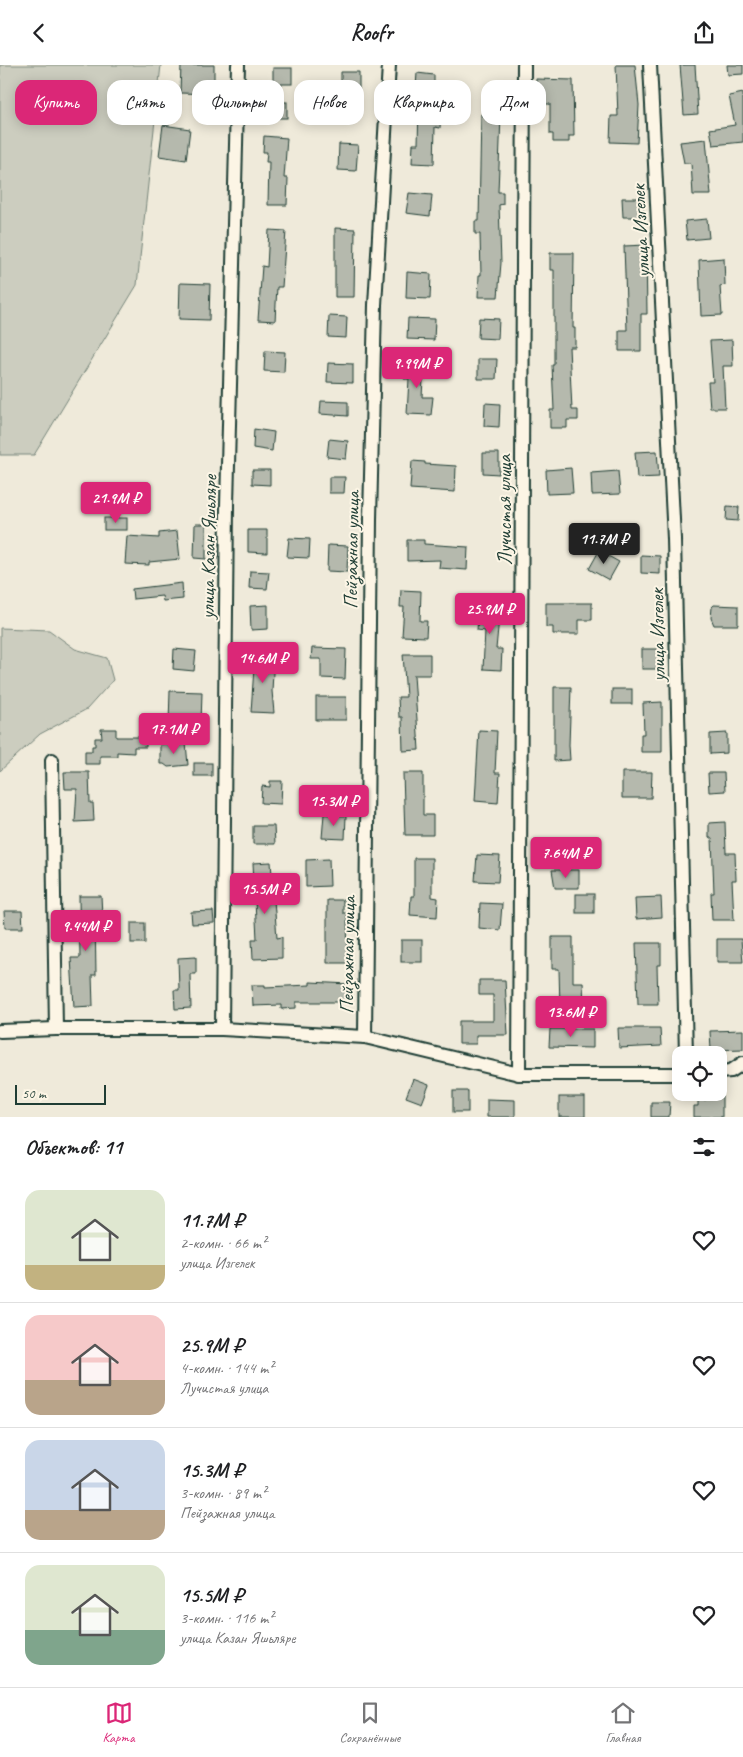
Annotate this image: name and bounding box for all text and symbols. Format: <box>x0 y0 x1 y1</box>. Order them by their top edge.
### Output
icon: back <box>25 19 53 47</box>
text: Roofr <box>350 19 393 47</box>
icon: share <box>690 19 718 47</box>
chip: Купить <box>15 80 97 125</box>
chip: Снять <box>107 80 182 125</box>
chip: Фильтры <box>192 80 284 125</box>
chip: Новое <box>294 80 364 125</box>
chip: Квартира <box>374 80 471 125</box>
chip: Дом <box>481 80 546 125</box>
street label: улица Изгелек <box>625 182 655 279</box>
pin: 9.99M ₽ <box>371 347 463 389</box>
text: 9.99M ₽ <box>393 353 441 373</box>
street label: Лучистая улица <box>492 454 517 565</box>
street label: улица Казан Яшьляре <box>195 473 222 620</box>
pin: 21.9M ₽ <box>70 481 162 524</box>
text: 21.9M ₽ <box>92 488 140 508</box>
street label: Пейзажная улица <box>338 489 366 609</box>
pin: 11.7M ₽ <box>558 523 650 565</box>
text: 11.7M ₽ <box>580 529 628 549</box>
street label: улица Изгелек <box>644 586 671 683</box>
pin: 25.9M ₽ <box>444 593 536 635</box>
text: 25.9M ₽ <box>466 599 514 619</box>
pin: 14.6M ₽ <box>217 641 309 684</box>
text: 14.6M ₽ <box>239 648 287 668</box>
pin: 17.1M ₽ <box>128 713 220 755</box>
text: 17.1M ₽ <box>150 719 198 739</box>
pin: 15.3M ₽ <box>288 785 380 827</box>
text: 15.3M ₽ <box>310 791 358 811</box>
pin: 7.64M ₽ <box>520 837 612 879</box>
text: 7.64M ₽ <box>542 843 590 863</box>
pin: 15.5M ₽ <box>219 873 311 915</box>
text: 15.5M ₽ <box>241 879 289 899</box>
street label: Пейзажная улица <box>334 894 362 1014</box>
pin: 9.44M ₽ <box>40 909 132 952</box>
text: 9.44M ₽ <box>62 916 110 936</box>
pin: 13.6M ₽ <box>525 995 617 1038</box>
text: 13.6M ₽ <box>547 1002 595 1022</box>
map controls <box>672 1046 727 1101</box>
button: locate <box>672 1046 727 1101</box>
scale bar <box>15 1082 106 1105</box>
text: 50 m <box>22 1085 46 1102</box>
icon: filters <box>690 1133 718 1161</box>
text: Объектов: 11 <box>25 1134 122 1160</box>
text: 11.7M ₽ <box>180 1207 244 1233</box>
icon: home <box>65 1210 125 1270</box>
icon: heart <box>690 1226 718 1254</box>
text: 2-комн. · 66 m² <box>180 1233 266 1253</box>
text: улица Изгелек <box>180 1253 255 1273</box>
text: 25.9M ₽ <box>180 1332 243 1358</box>
icon: home <box>65 1335 125 1395</box>
icon: heart <box>690 1351 718 1379</box>
text: 4-комн. · 144 m² <box>180 1358 273 1378</box>
text: Лучистая улица <box>180 1378 268 1398</box>
text: 15.3M ₽ <box>180 1457 243 1483</box>
icon: home <box>65 1460 125 1520</box>
icon: heart <box>690 1476 718 1504</box>
text: 3-комн. · 89 m² <box>180 1483 266 1503</box>
text: Пейзажная улица <box>180 1503 274 1523</box>
text: 15.5M ₽ <box>180 1582 243 1608</box>
icon: home <box>65 1585 125 1645</box>
icon: heart <box>690 1601 718 1629</box>
text: 3-комн. · 116 m² <box>180 1608 273 1628</box>
text: улица Казан Яшьляре <box>180 1628 295 1648</box>
tab: Карта <box>103 1699 135 1746</box>
tab: Сохранённые <box>340 1699 400 1746</box>
tab: Главная <box>605 1699 640 1746</box>

